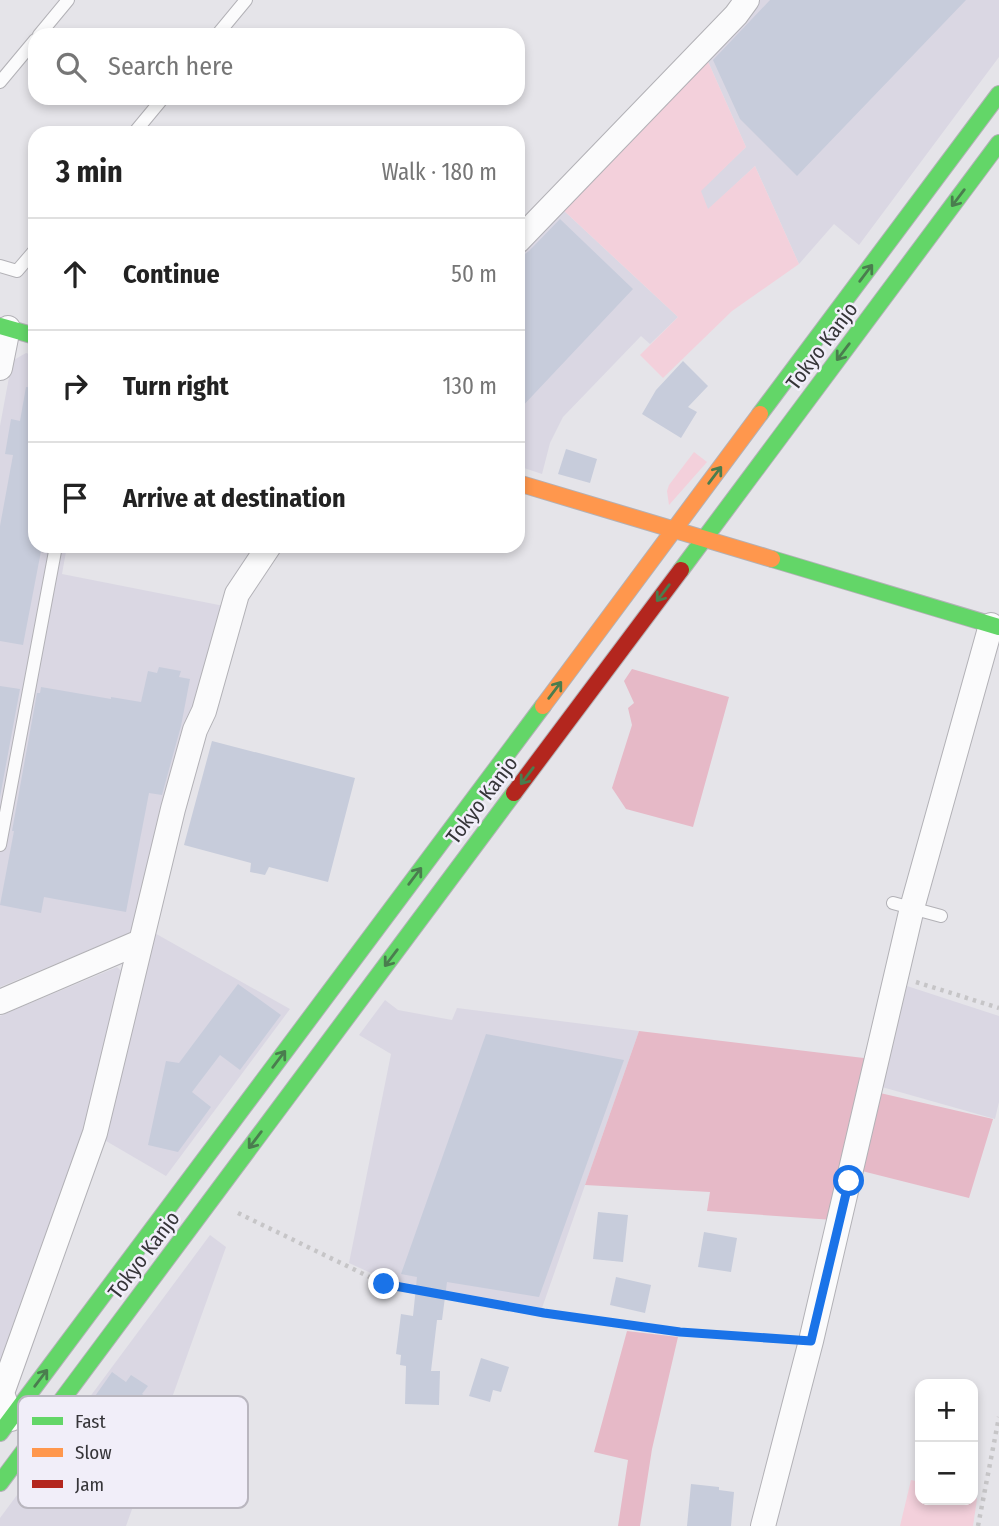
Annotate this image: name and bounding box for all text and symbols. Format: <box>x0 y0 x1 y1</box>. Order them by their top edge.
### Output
search box <box>28 28 525 105</box>
icon: search <box>52 48 90 86</box>
text: Search here <box>108 51 233 82</box>
text: 3 min <box>56 154 123 190</box>
text: Walk · 180 m <box>381 158 497 186</box>
one-way arrow <box>951 188 966 207</box>
icon: ahead <box>56 255 94 293</box>
text: Continue <box>123 259 220 290</box>
text: 50 m <box>451 260 497 288</box>
one-way arrow <box>858 264 873 283</box>
street label: Tokyo Kanjo <box>781 297 863 395</box>
one-way arrow <box>836 342 851 361</box>
icon: right <box>56 367 94 405</box>
text: Turn right <box>123 371 229 402</box>
text: 130 m <box>443 372 497 400</box>
one-way arrow <box>707 466 722 485</box>
icon: arrive <box>56 479 94 517</box>
text: Arrive at destination <box>123 483 346 514</box>
one-way arrow <box>656 583 670 602</box>
one-way arrow <box>547 681 562 699</box>
street label: Tokyo Kanjo <box>441 751 523 849</box>
one-way arrow <box>520 766 535 785</box>
one-way arrow <box>408 867 423 886</box>
one-way arrow <box>384 948 398 967</box>
one-way arrow <box>272 1050 287 1068</box>
one-way arrow <box>248 1131 263 1150</box>
route start <box>833 1165 864 1196</box>
street label: Tokyo Kanjo <box>103 1206 185 1304</box>
route end <box>368 1268 399 1299</box>
one-way arrow <box>33 1369 48 1388</box>
map controls <box>915 1379 978 1505</box>
button: + <box>915 1379 978 1442</box>
legend <box>18 1396 248 1508</box>
text: Fast <box>75 1410 106 1433</box>
text: Slow <box>75 1441 112 1464</box>
button: − <box>915 1442 978 1505</box>
text: Jam <box>75 1473 104 1496</box>

